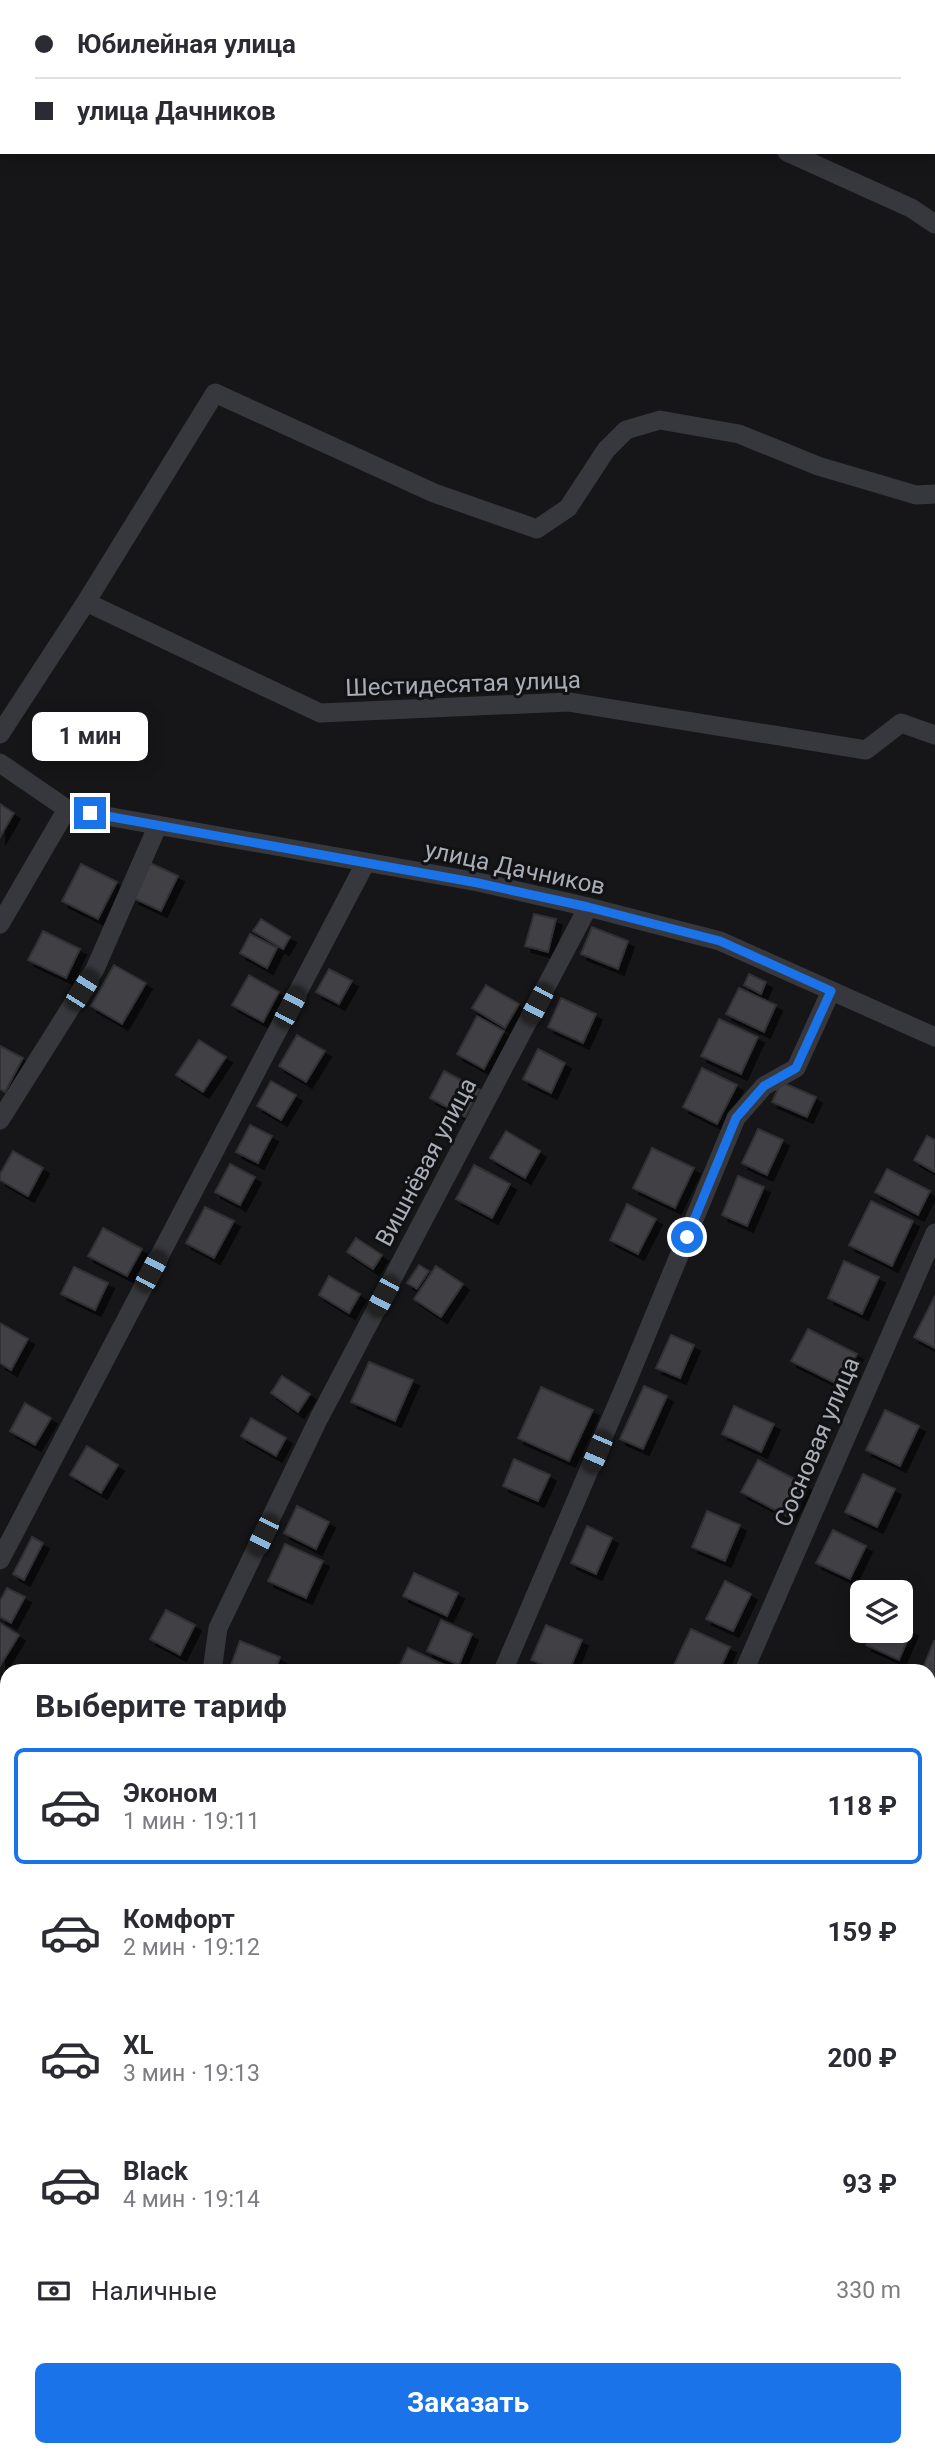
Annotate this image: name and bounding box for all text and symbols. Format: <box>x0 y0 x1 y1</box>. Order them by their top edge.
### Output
text: Юбилейная улица <box>77 29 296 59</box>
text: улица Дачников <box>77 96 276 126</box>
street label: Шестидесятая улица <box>345 666 581 702</box>
callout: 1 мин <box>32 712 148 760</box>
text: 1 мин <box>59 723 121 750</box>
route end <box>74 797 106 829</box>
street label: улица Дачников <box>422 835 608 901</box>
car <box>62 967 103 1013</box>
car <box>518 981 557 1027</box>
car <box>271 984 310 1030</box>
street label: Вишнёвая улица <box>370 1073 482 1251</box>
route start <box>671 1221 703 1253</box>
car <box>132 1248 171 1294</box>
car <box>364 1273 403 1319</box>
street label: Сосновая улица <box>769 1353 865 1531</box>
car <box>580 1429 615 1475</box>
car <box>245 1512 282 1558</box>
map controls <box>850 1580 913 1643</box>
button: layers <box>850 1580 913 1643</box>
text: Выберите тариф <box>35 1687 287 1725</box>
icon: car <box>39 1775 102 1838</box>
text: Эконом <box>123 1778 218 1808</box>
text: 118 ₽ <box>827 1791 897 1821</box>
text: 1 мин · 19:11 <box>123 1808 260 1835</box>
icon: car <box>39 1901 102 1964</box>
text: Комфорт <box>123 1904 235 1934</box>
text: 159 ₽ <box>827 1917 897 1947</box>
text: 2 мин · 19:12 <box>123 1934 260 1961</box>
icon: car <box>39 2027 102 2090</box>
text: XL <box>123 2030 154 2060</box>
text: 200 ₽ <box>827 2043 897 2073</box>
text: 3 мин · 19:13 <box>123 2060 260 2087</box>
icon: car <box>39 2153 102 2216</box>
text: Black <box>123 2156 188 2186</box>
text: 93 ₽ <box>842 2169 897 2199</box>
text: 4 мин · 19:14 <box>123 2186 260 2213</box>
icon: cash <box>35 2272 73 2310</box>
text: Наличные <box>91 2276 217 2306</box>
text: 330 m <box>836 2277 901 2304</box>
button: Заказать <box>35 2363 901 2443</box>

